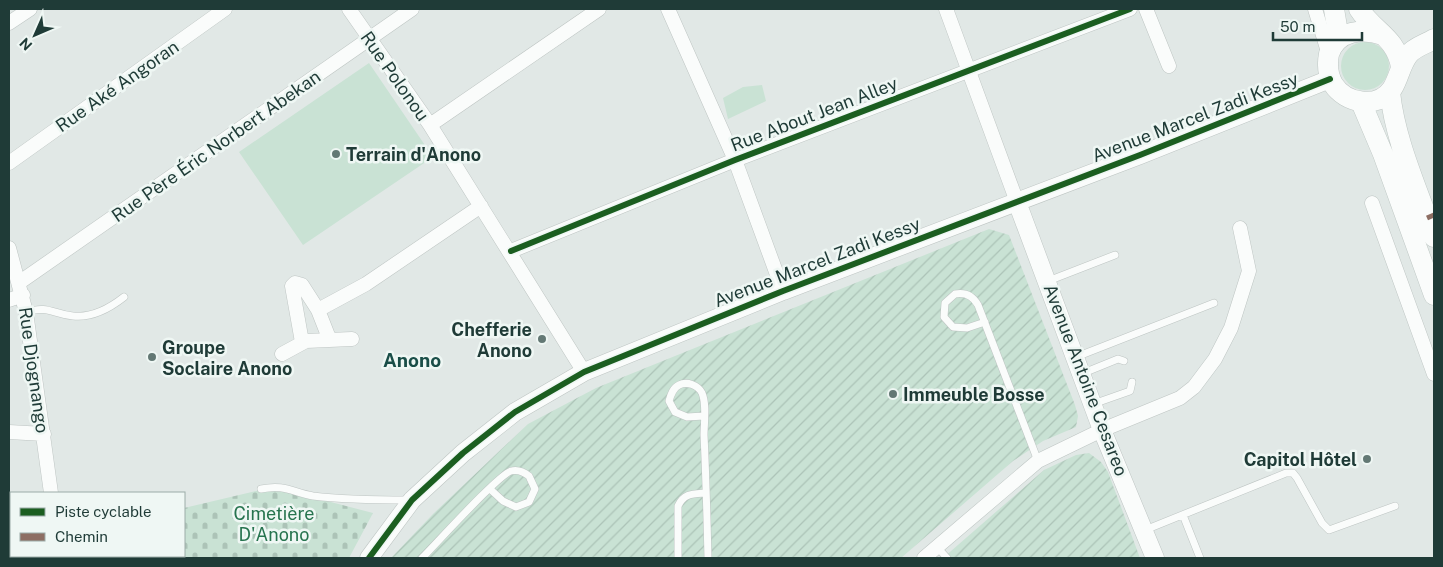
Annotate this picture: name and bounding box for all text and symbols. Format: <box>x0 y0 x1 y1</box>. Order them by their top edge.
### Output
north arrow <box>10 10 60 60</box>
scale bar <box>1273 10 1362 42</box>
text: 50 m <box>1280 18 1315 35</box>
street label: Rue Polonou <box>356 27 434 125</box>
text: N <box>16 35 35 54</box>
street label: Rue Aké Angoran <box>52 36 182 136</box>
street label: Rue Père Éric Norbert Abekan <box>107 65 324 226</box>
street label: Avenue Marcel Zadi Kessy <box>1089 68 1302 166</box>
street label: Rue About Jean Alley <box>728 72 901 155</box>
place label: Terrain d'Anono <box>346 144 481 165</box>
marker: Terrain d'Anono <box>330 148 342 160</box>
street label: Avenue Marcel Zadi Kessy <box>711 213 924 311</box>
street label: Avenue Antoine Cesareo <box>1040 281 1132 479</box>
street label: Rue Djognango <box>15 306 53 434</box>
place label: Chefferie Anono <box>451 319 532 361</box>
marker: Chefferie Anono <box>536 333 548 345</box>
place label: Groupe Soclaire Anono <box>162 337 292 379</box>
district label: Anono <box>383 349 441 371</box>
marker: Groupe Soclaire Anono <box>146 351 158 363</box>
place label: Immeuble Bosse <box>903 384 1045 405</box>
marker: Immeuble Bosse <box>887 388 899 400</box>
place label: Capitol Hôtel <box>1244 449 1357 470</box>
marker: Capitol Hôtel <box>1361 453 1373 465</box>
legend <box>10 492 185 557</box>
text: Piste cyclable <box>55 503 152 520</box>
park label: Cimetière D'Anono <box>233 503 315 545</box>
text: Chemin <box>55 528 108 545</box>

